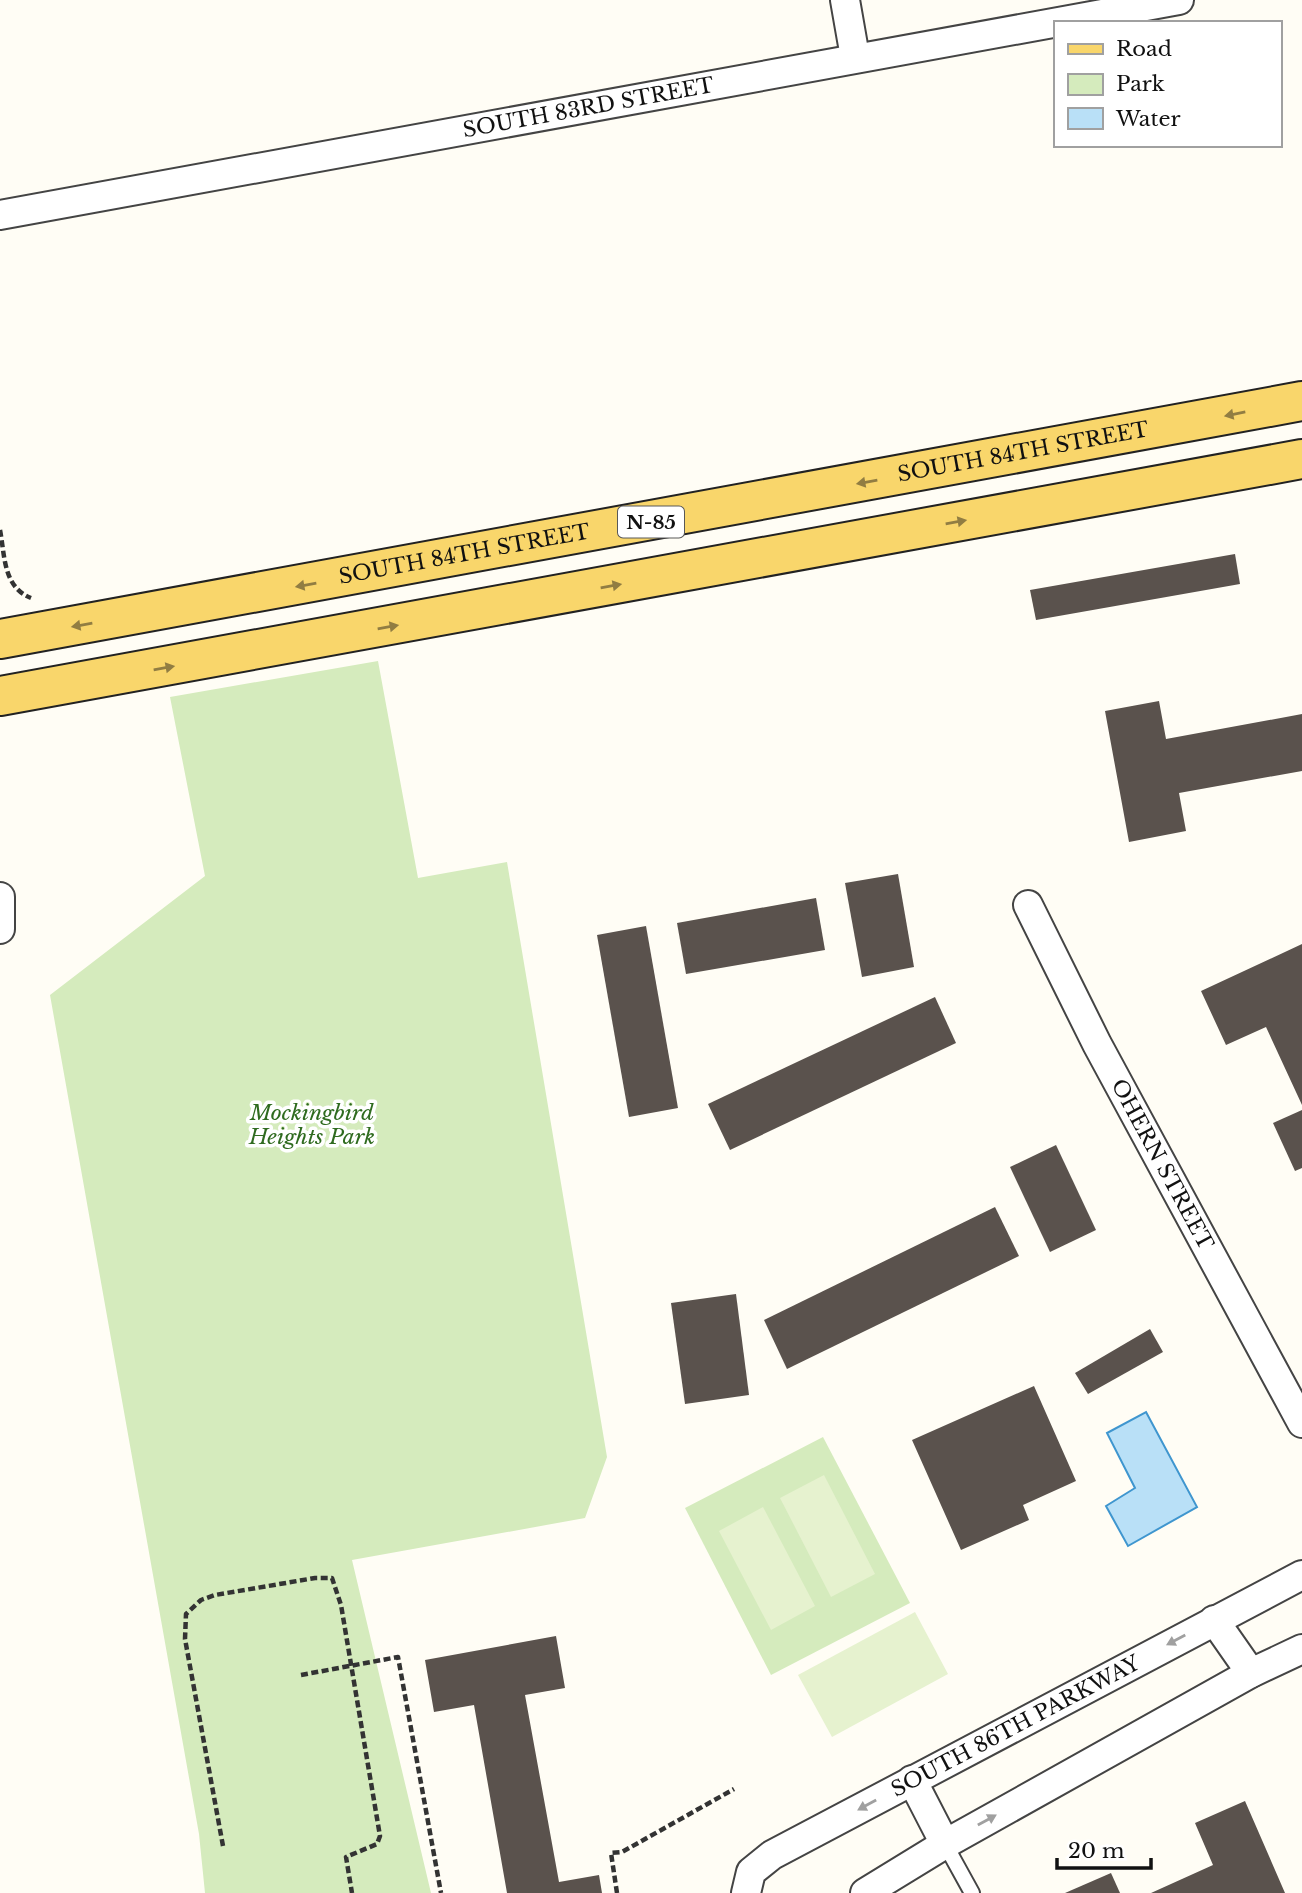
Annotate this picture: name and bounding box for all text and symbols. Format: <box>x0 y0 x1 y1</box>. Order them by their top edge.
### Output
legend <box>1054 21 1281 147</box>
text: Road <box>1116 36 1172 62</box>
text: Park <box>1116 71 1165 97</box>
street label: SOUTH 83RD STREET <box>461 72 716 143</box>
text: Water <box>1115 106 1180 132</box>
one-way arrow <box>1224 408 1246 419</box>
street label: SOUTH 84TH STREET <box>895 416 1151 488</box>
one-way arrow <box>856 477 878 488</box>
road number: N-85 <box>618 506 684 538</box>
one-way arrow <box>945 517 967 528</box>
street label: SOUTH 84TH STREET <box>337 518 592 590</box>
one-way arrow <box>295 580 317 591</box>
one-way arrow <box>600 580 622 591</box>
one-way arrow <box>70 619 92 630</box>
one-way arrow <box>377 621 399 632</box>
one-way arrow <box>153 662 175 673</box>
street label: OHERN STREET <box>1105 1075 1219 1254</box>
park label: Mockingbird Heights Park <box>248 1100 375 1150</box>
one-way arrow <box>1166 1634 1186 1646</box>
street label: SOUTH 86TH PARKWAY <box>887 1650 1145 1803</box>
one-way arrow <box>858 1799 877 1811</box>
one-way arrow <box>977 1814 997 1826</box>
scale bar <box>1057 1826 1152 1870</box>
text: 20 m <box>1068 1838 1125 1864</box>

